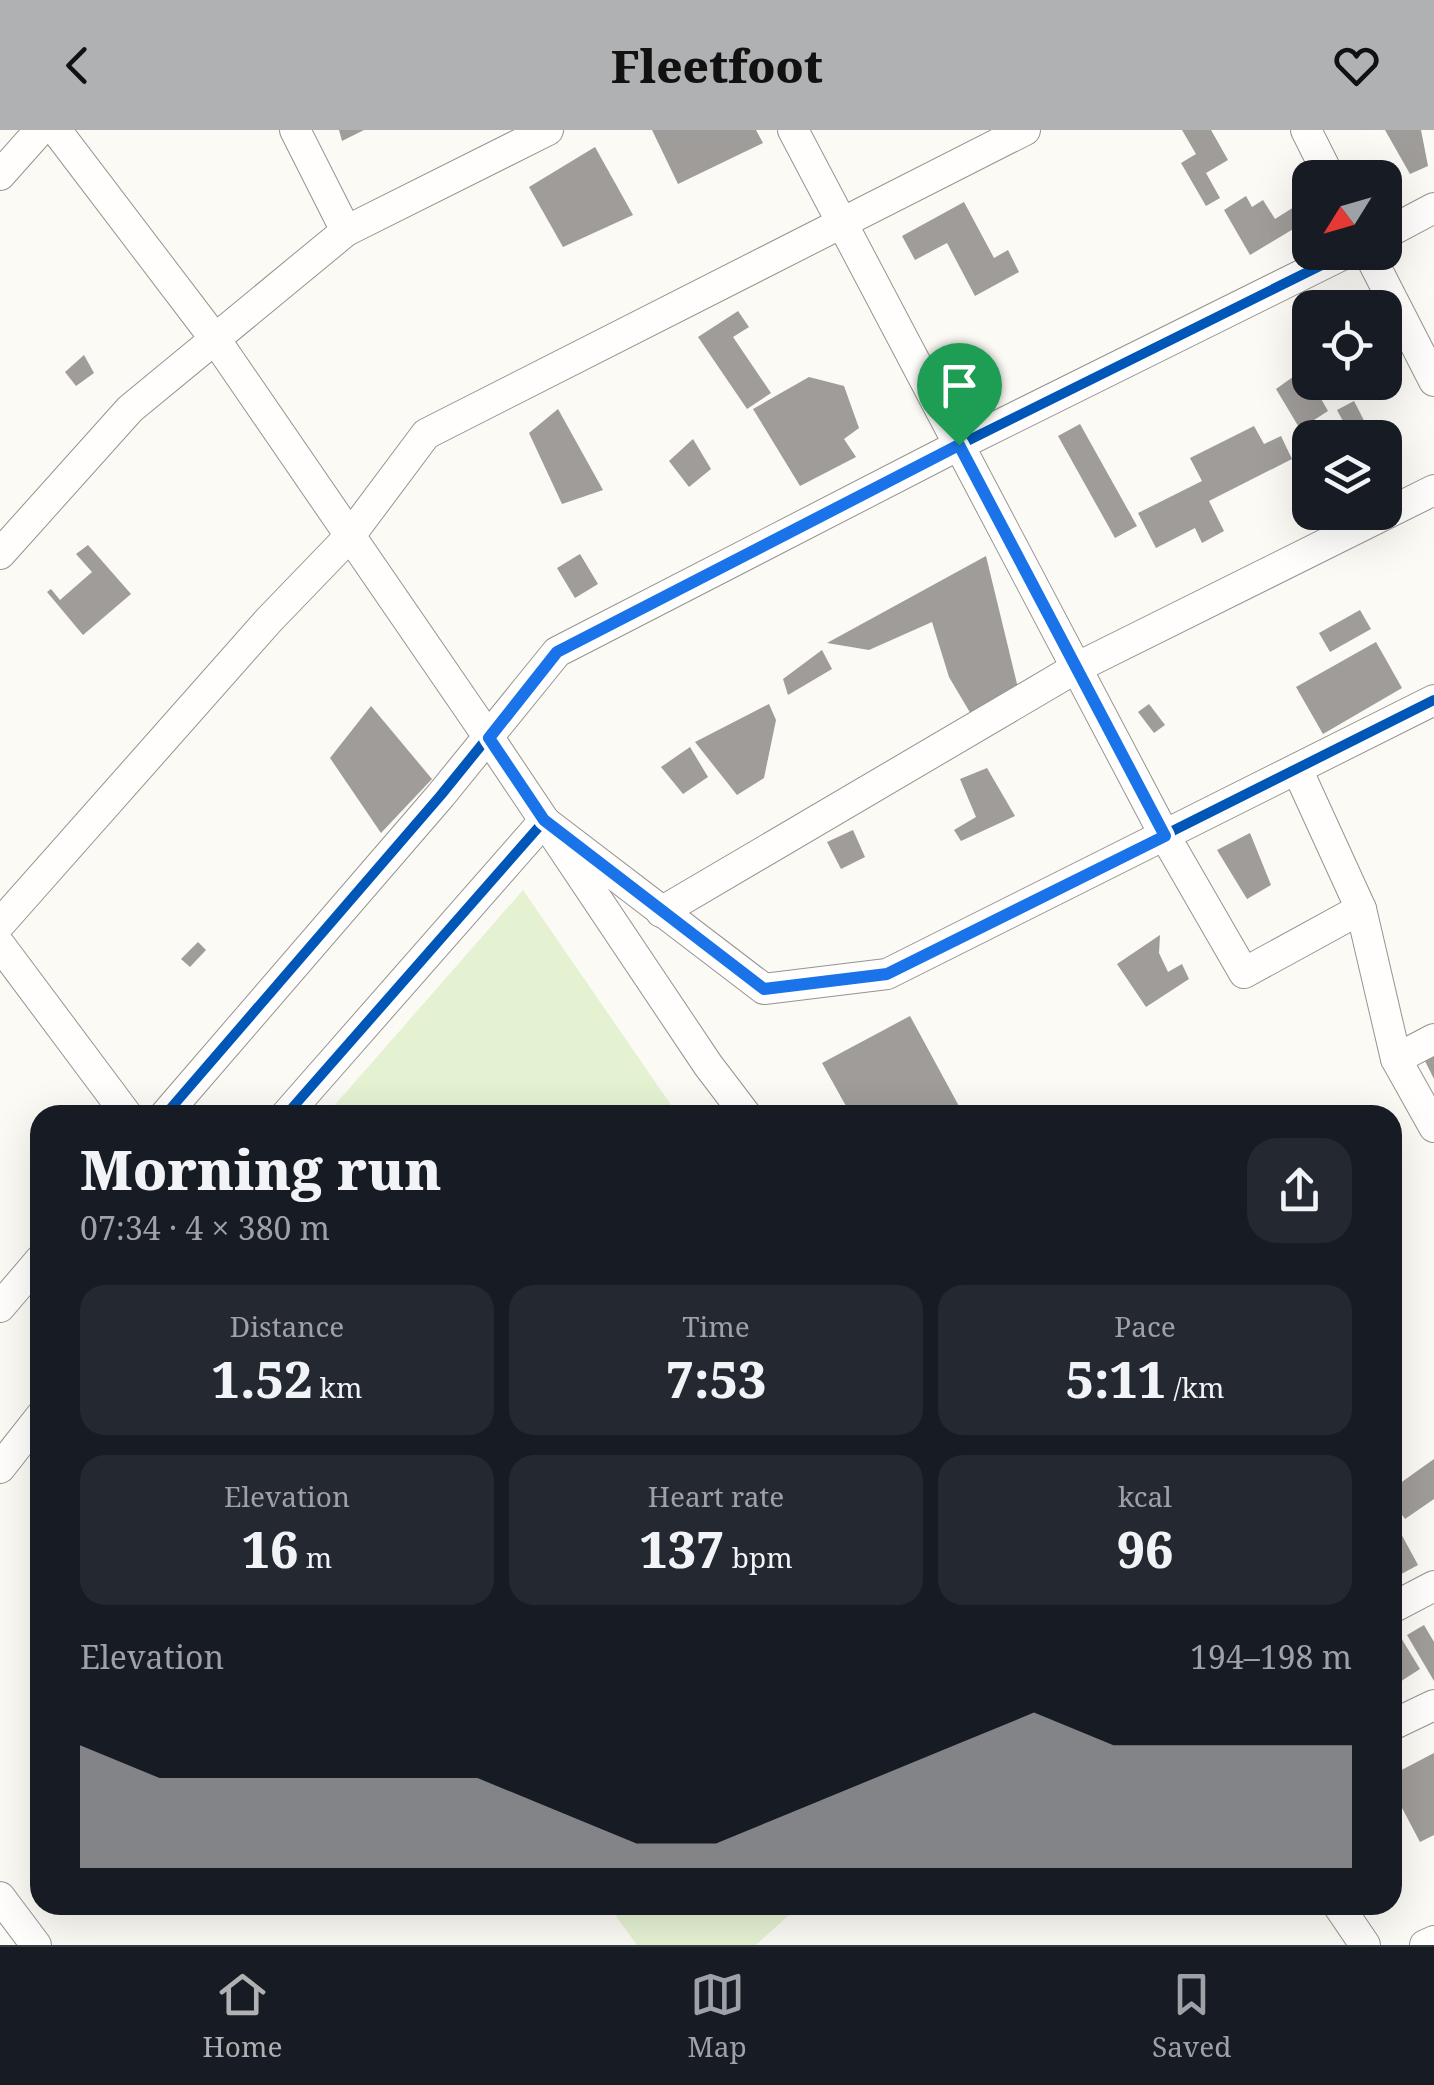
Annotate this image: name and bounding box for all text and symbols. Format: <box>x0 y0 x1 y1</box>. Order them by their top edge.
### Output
text: Fleetfoot <box>611 35 823 96</box>
icon: back <box>50 38 105 93</box>
icon: heart <box>1329 38 1384 93</box>
north arrow <box>1292 160 1402 270</box>
map controls <box>1292 160 1402 530</box>
button: locate <box>1292 290 1402 400</box>
pin <box>917 343 1002 446</box>
icon: arrive <box>932 358 987 413</box>
button: layers <box>1292 420 1402 530</box>
text: Morning run <box>80 1131 442 1206</box>
button: share <box>1247 1138 1352 1243</box>
text: 07:34 · 4 × 380 m <box>80 1206 330 1249</box>
text: Distance <box>230 1307 344 1345</box>
text: Time <box>682 1307 750 1345</box>
text: Pace <box>1114 1307 1176 1345</box>
text: 1.52 <box>212 1345 312 1413</box>
text: 7:53 <box>666 1345 766 1413</box>
text: 5:11 <box>1066 1345 1166 1413</box>
text: km <box>312 1368 362 1406</box>
text: /km <box>1166 1368 1224 1406</box>
text: Elevation <box>224 1477 350 1515</box>
text: Heart rate <box>648 1477 784 1515</box>
text: kcal <box>1118 1477 1172 1515</box>
text: 16 <box>242 1515 298 1583</box>
text: 137 <box>639 1515 724 1583</box>
text: 96 <box>1117 1515 1173 1583</box>
text: m <box>298 1538 332 1576</box>
text: bpm <box>724 1538 793 1576</box>
text: Elevation <box>80 1635 224 1678</box>
text: 194–198 m <box>1190 1635 1352 1678</box>
tab: Home <box>203 1967 282 2065</box>
tab: Map <box>688 1967 747 2065</box>
tab: Saved <box>1152 1967 1231 2065</box>

